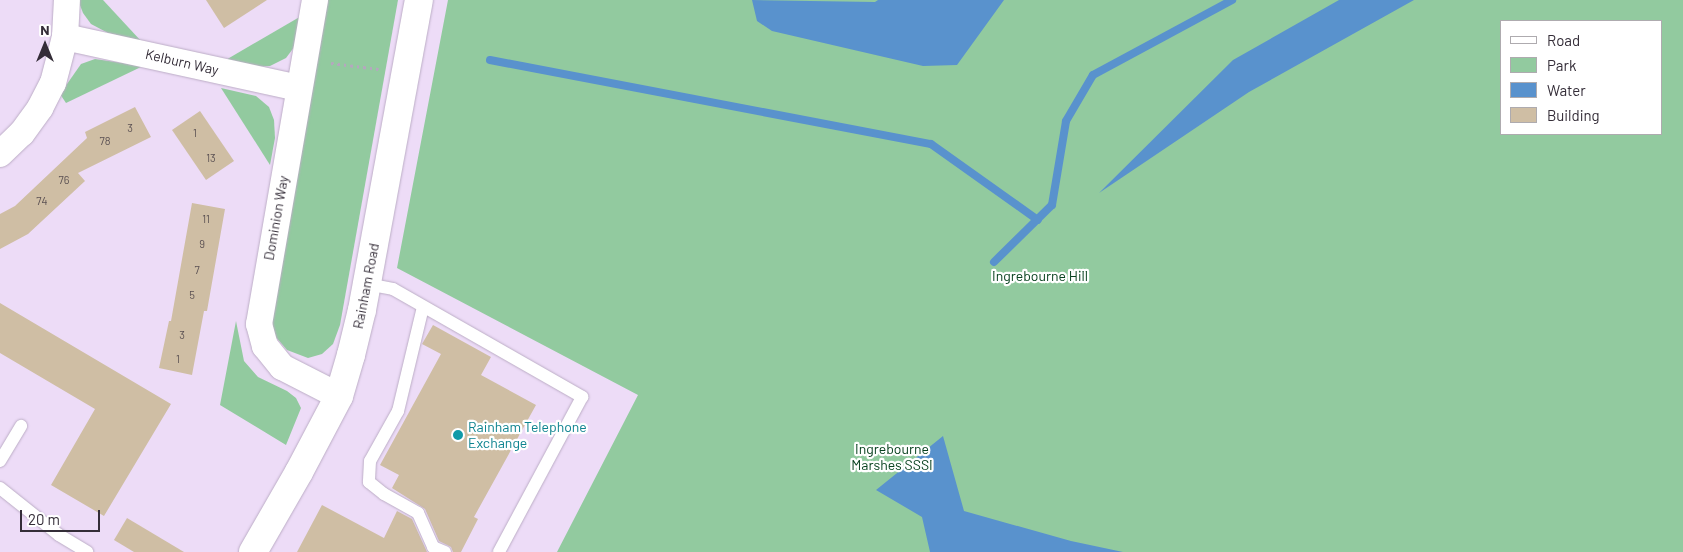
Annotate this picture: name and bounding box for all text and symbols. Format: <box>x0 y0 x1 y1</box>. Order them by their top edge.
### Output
north arrow <box>20 20 70 70</box>
legend <box>1500 20 1663 135</box>
text: N <box>40 21 50 38</box>
text: Road <box>1547 31 1580 49</box>
street label: Kelburn Way <box>144 45 220 79</box>
text: Park <box>1547 56 1576 74</box>
text: Water <box>1547 81 1586 99</box>
text: Building <box>1547 106 1600 124</box>
house number: 3 <box>127 121 133 135</box>
house number: 1 <box>193 126 197 140</box>
house number: 78 <box>100 134 110 148</box>
house number: 13 <box>206 151 216 165</box>
house number: 76 <box>59 173 69 187</box>
street label: Dominion Way <box>260 174 292 262</box>
house number: 74 <box>36 194 48 208</box>
house number: 11 <box>202 212 210 226</box>
house number: 9 <box>199 237 205 251</box>
street label: Rainham Road <box>349 242 383 330</box>
house number: 7 <box>194 263 200 277</box>
park label: Ingrebourne Hill <box>992 268 1088 284</box>
house number: 5 <box>189 288 195 302</box>
house number: 3 <box>179 328 185 342</box>
house number: 1 <box>176 352 180 366</box>
place label: Rainham Telephone Exchange <box>468 419 587 452</box>
marker: Rainham Telephone Exchange <box>452 429 464 441</box>
park label: Ingrebourne Marshes SSSI <box>851 441 933 474</box>
scale bar <box>22 500 102 532</box>
text: 20 m <box>28 510 60 528</box>

